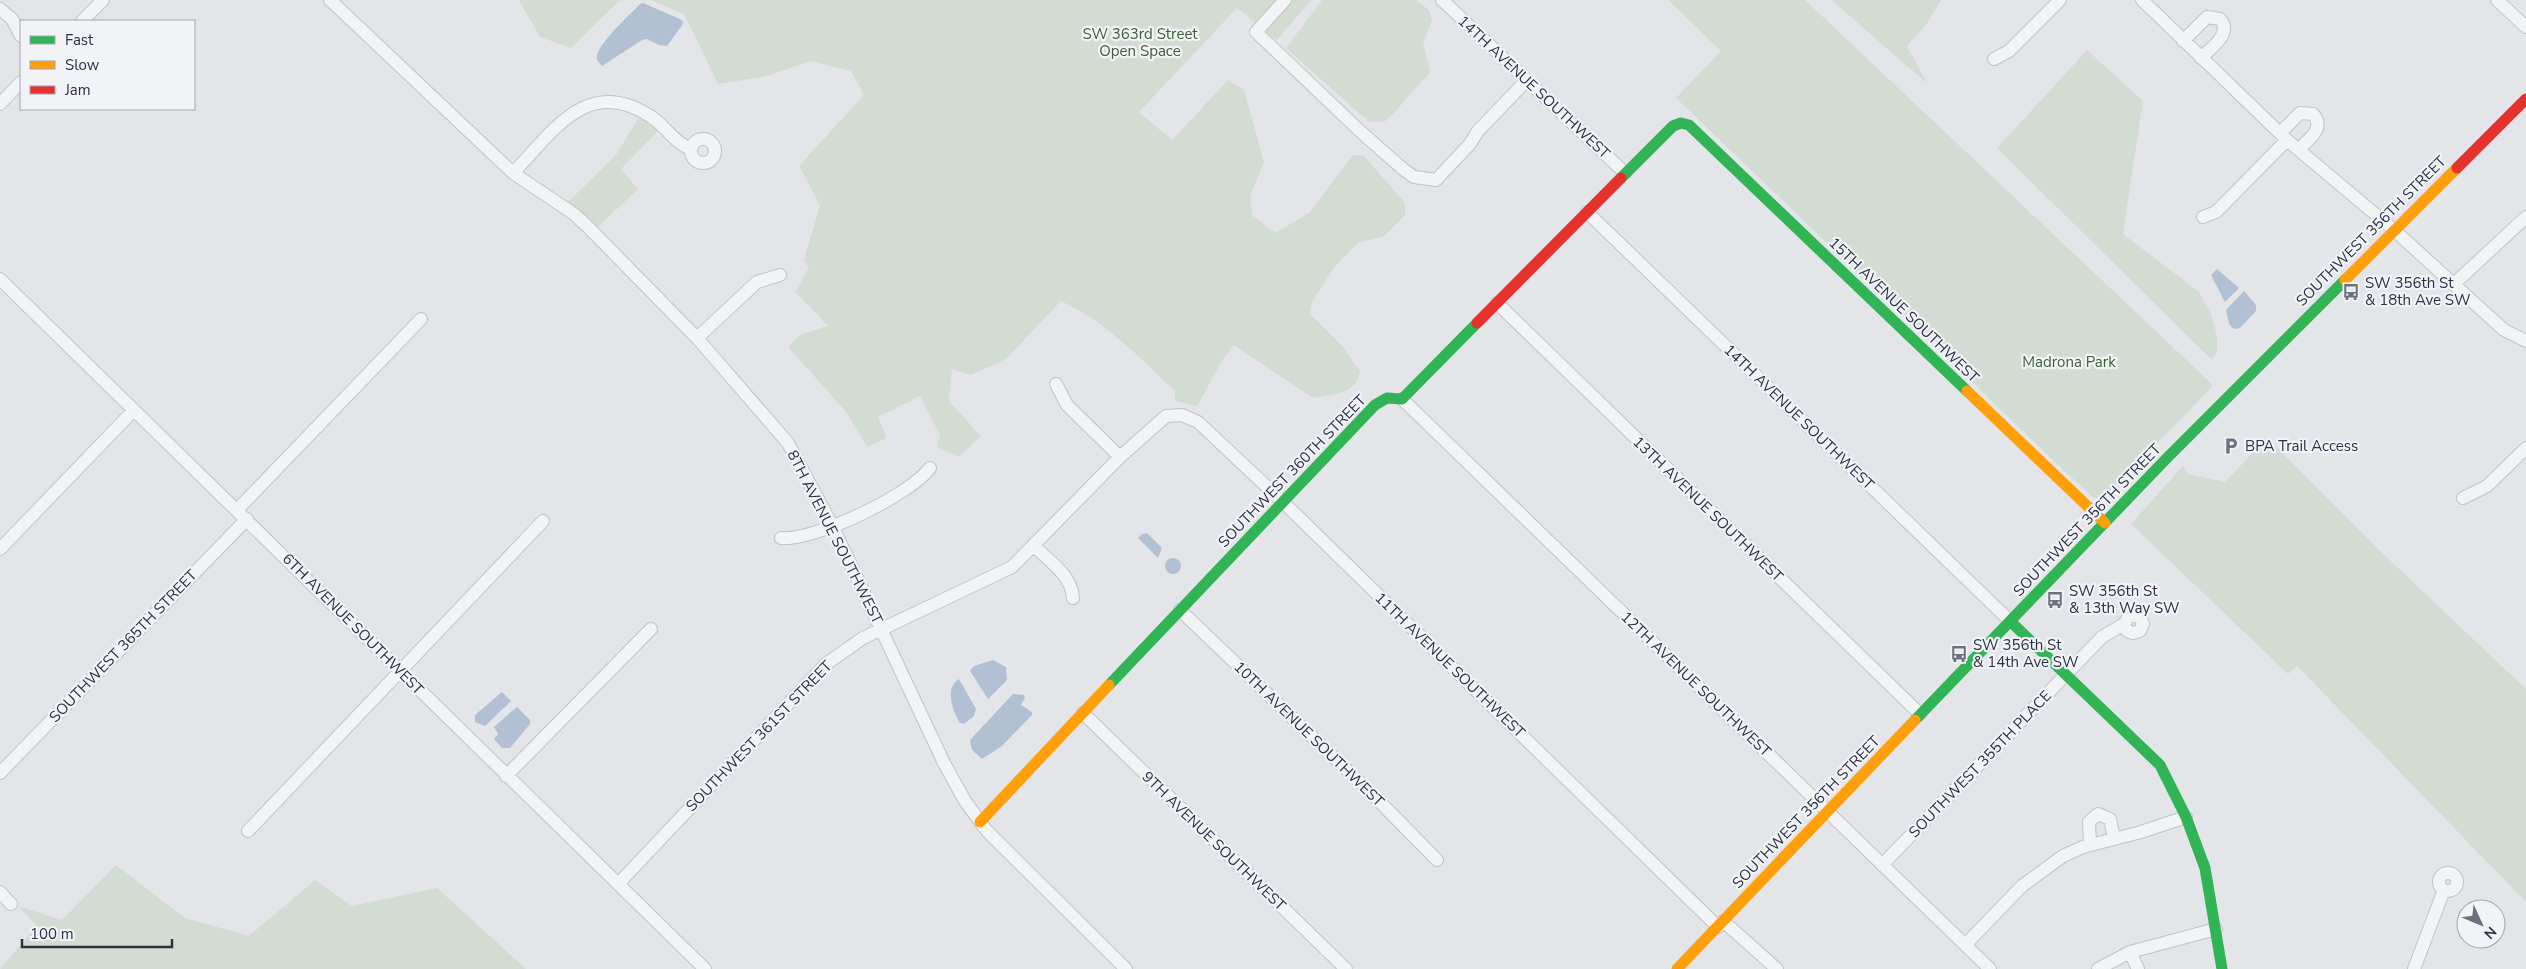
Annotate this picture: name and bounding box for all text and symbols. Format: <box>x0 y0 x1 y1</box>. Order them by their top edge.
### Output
street label: 14TH AVENUE SOUTHWEST <box>1454 11 1614 163</box>
legend <box>20 20 195 110</box>
park label: SW 363rd Street Open Space <box>1082 24 1198 61</box>
text: Fast <box>65 30 94 50</box>
text: Slow <box>65 55 100 75</box>
text: Jam <box>64 80 91 100</box>
street label: SOUTHWEST 356TH STREET <box>2292 152 2450 310</box>
street label: 15TH AVENUE SOUTHWEST <box>1825 233 1983 387</box>
place label: SW 356th St & 18th Ave SW <box>2365 273 2471 310</box>
bus stop icon: SW 356th St & 18th Ave SW <box>2341 282 2361 302</box>
street label: 14TH AVENUE SOUTHWEST <box>1720 340 1878 494</box>
park label: Madrona Park <box>2022 352 2116 372</box>
street label: SOUTHWEST 360TH STREET <box>1214 390 1370 552</box>
street label: 13TH AVENUE SOUTHWEST <box>1629 432 1787 586</box>
parking icon: BPA Trail Access <box>2221 436 2241 456</box>
place label: BPA Trail Access <box>2245 436 2358 456</box>
street label: SOUTHWEST 356TH STREET <box>2009 439 2165 601</box>
street label: 8TH AVENUE SOUTHWEST <box>782 447 888 627</box>
street label: 6TH AVENUE SOUTHWEST <box>278 549 428 699</box>
street label: SOUTHWEST 365TH STREET <box>45 565 201 727</box>
place label: SW 356th St & 13th Way SW <box>2069 581 2180 618</box>
street label: 11TH AVENUE SOUTHWEST <box>1371 588 1529 742</box>
bus stop icon: SW 356th St & 13th Way SW <box>2045 590 2065 610</box>
street label: 12TH AVENUE SOUTHWEST <box>1617 607 1775 761</box>
place label: SW 356th St & 14th Ave SW <box>1973 635 2079 672</box>
bus stop icon: SW 356th St & 14th Ave SW <box>1949 644 1969 664</box>
street label: SOUTHWEST 361ST STREET <box>682 656 836 816</box>
street label: 10TH AVENUE SOUTHWEST <box>1230 657 1388 811</box>
street label: SOUTHWEST 355TH PLACE <box>1904 686 2056 842</box>
street label: SOUTHWEST 356TH STREET <box>1728 731 1884 893</box>
street label: 9TH AVENUE SOUTHWEST <box>1138 767 1290 915</box>
north arrow <box>2456 899 2506 949</box>
scale bar <box>22 916 172 948</box>
text: N <box>2480 922 2500 943</box>
text: 100 m <box>30 924 74 944</box>

